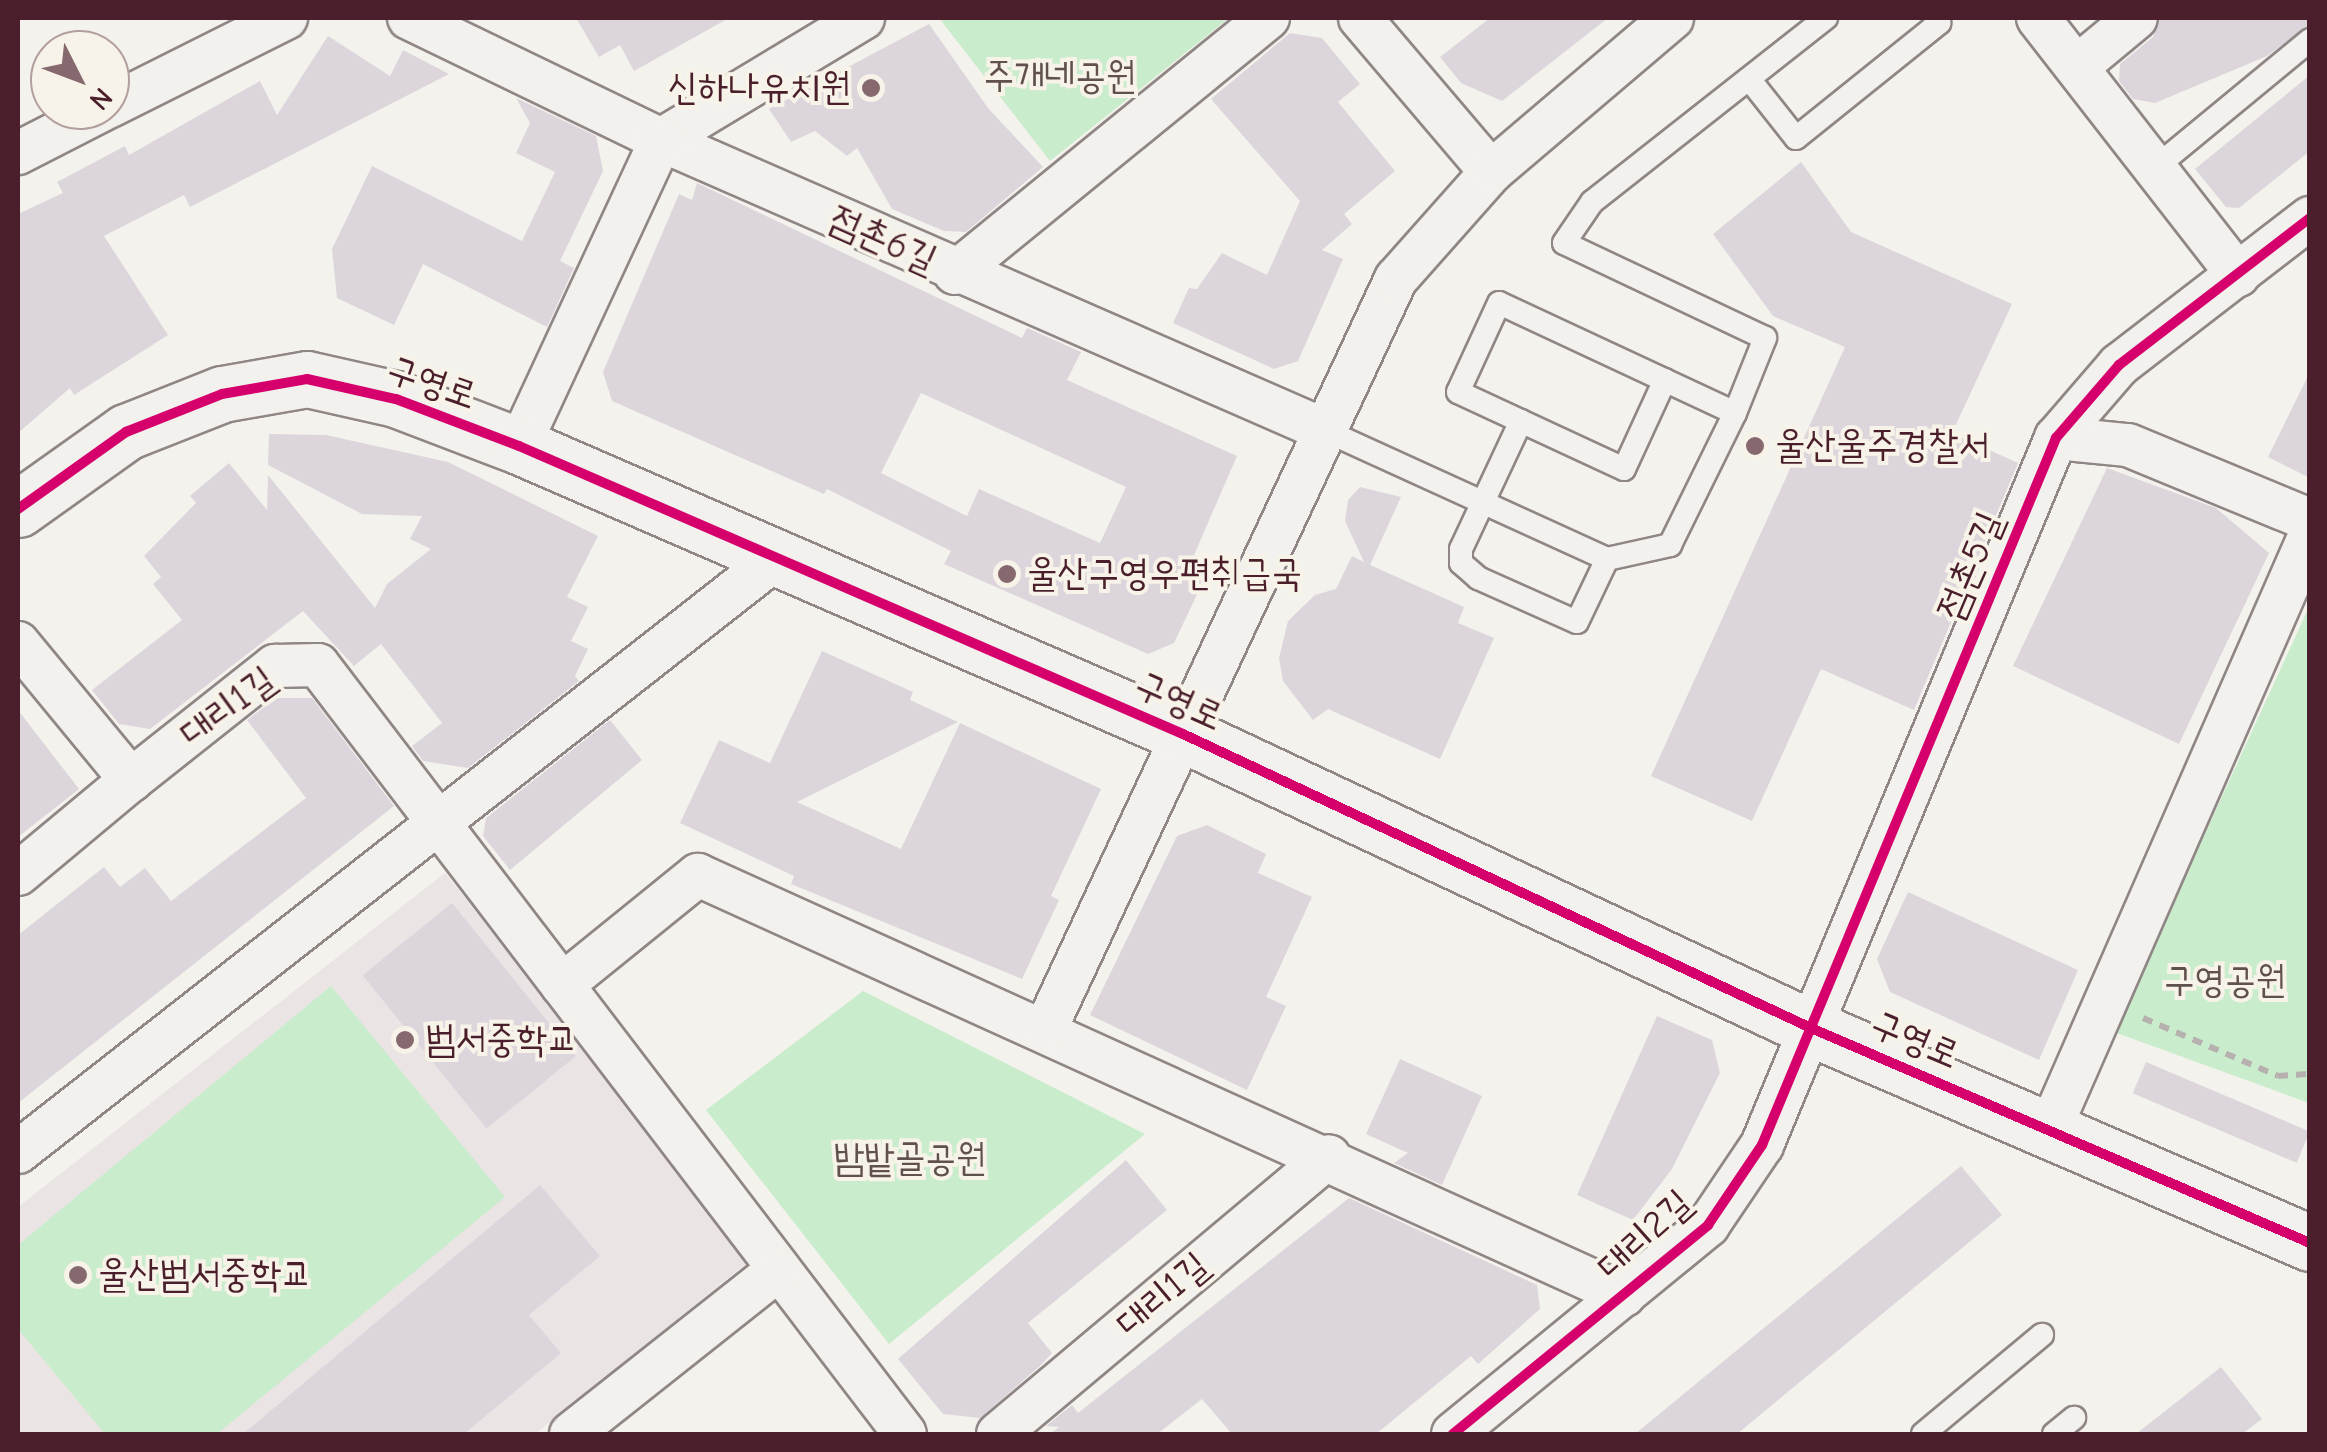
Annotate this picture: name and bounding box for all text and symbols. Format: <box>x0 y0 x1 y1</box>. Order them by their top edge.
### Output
north arrow <box>30 30 130 130</box>
park label: 주개네공원 <box>984 54 1136 100</box>
place label: 신하나유치원 <box>668 65 851 111</box>
marker: 신하나유치원 <box>860 77 882 99</box>
text: N <box>83 81 119 116</box>
street label: 점촌6길 <box>822 196 944 284</box>
street label: 구영로 <box>381 347 483 419</box>
place label: 울산울주경찰서 <box>1775 423 1989 469</box>
marker: 울산울주경찰서 <box>1744 435 1766 457</box>
street label: 점촌5길 <box>1928 505 2014 627</box>
place label: 울산구영우편취급국 <box>1027 551 1302 597</box>
marker: 울산구영우편취급국 <box>996 563 1018 585</box>
street label: 대리1길 <box>171 657 285 757</box>
street label: 구영로 <box>1128 662 1230 740</box>
park label: 구영공원 <box>2164 958 2286 1004</box>
street label: 구영로 <box>1864 1001 1966 1079</box>
place label: 범서중학교 <box>425 1017 578 1063</box>
marker: 범서중학교 <box>394 1029 416 1051</box>
park label: 밤밭골공원 <box>834 1136 986 1182</box>
street label: 대리2길 <box>1588 1181 1702 1289</box>
street label: 대리1길 <box>1107 1243 1219 1347</box>
place label: 울산범서중학교 <box>98 1252 312 1298</box>
marker: 울산범서중학교 <box>67 1264 89 1286</box>

